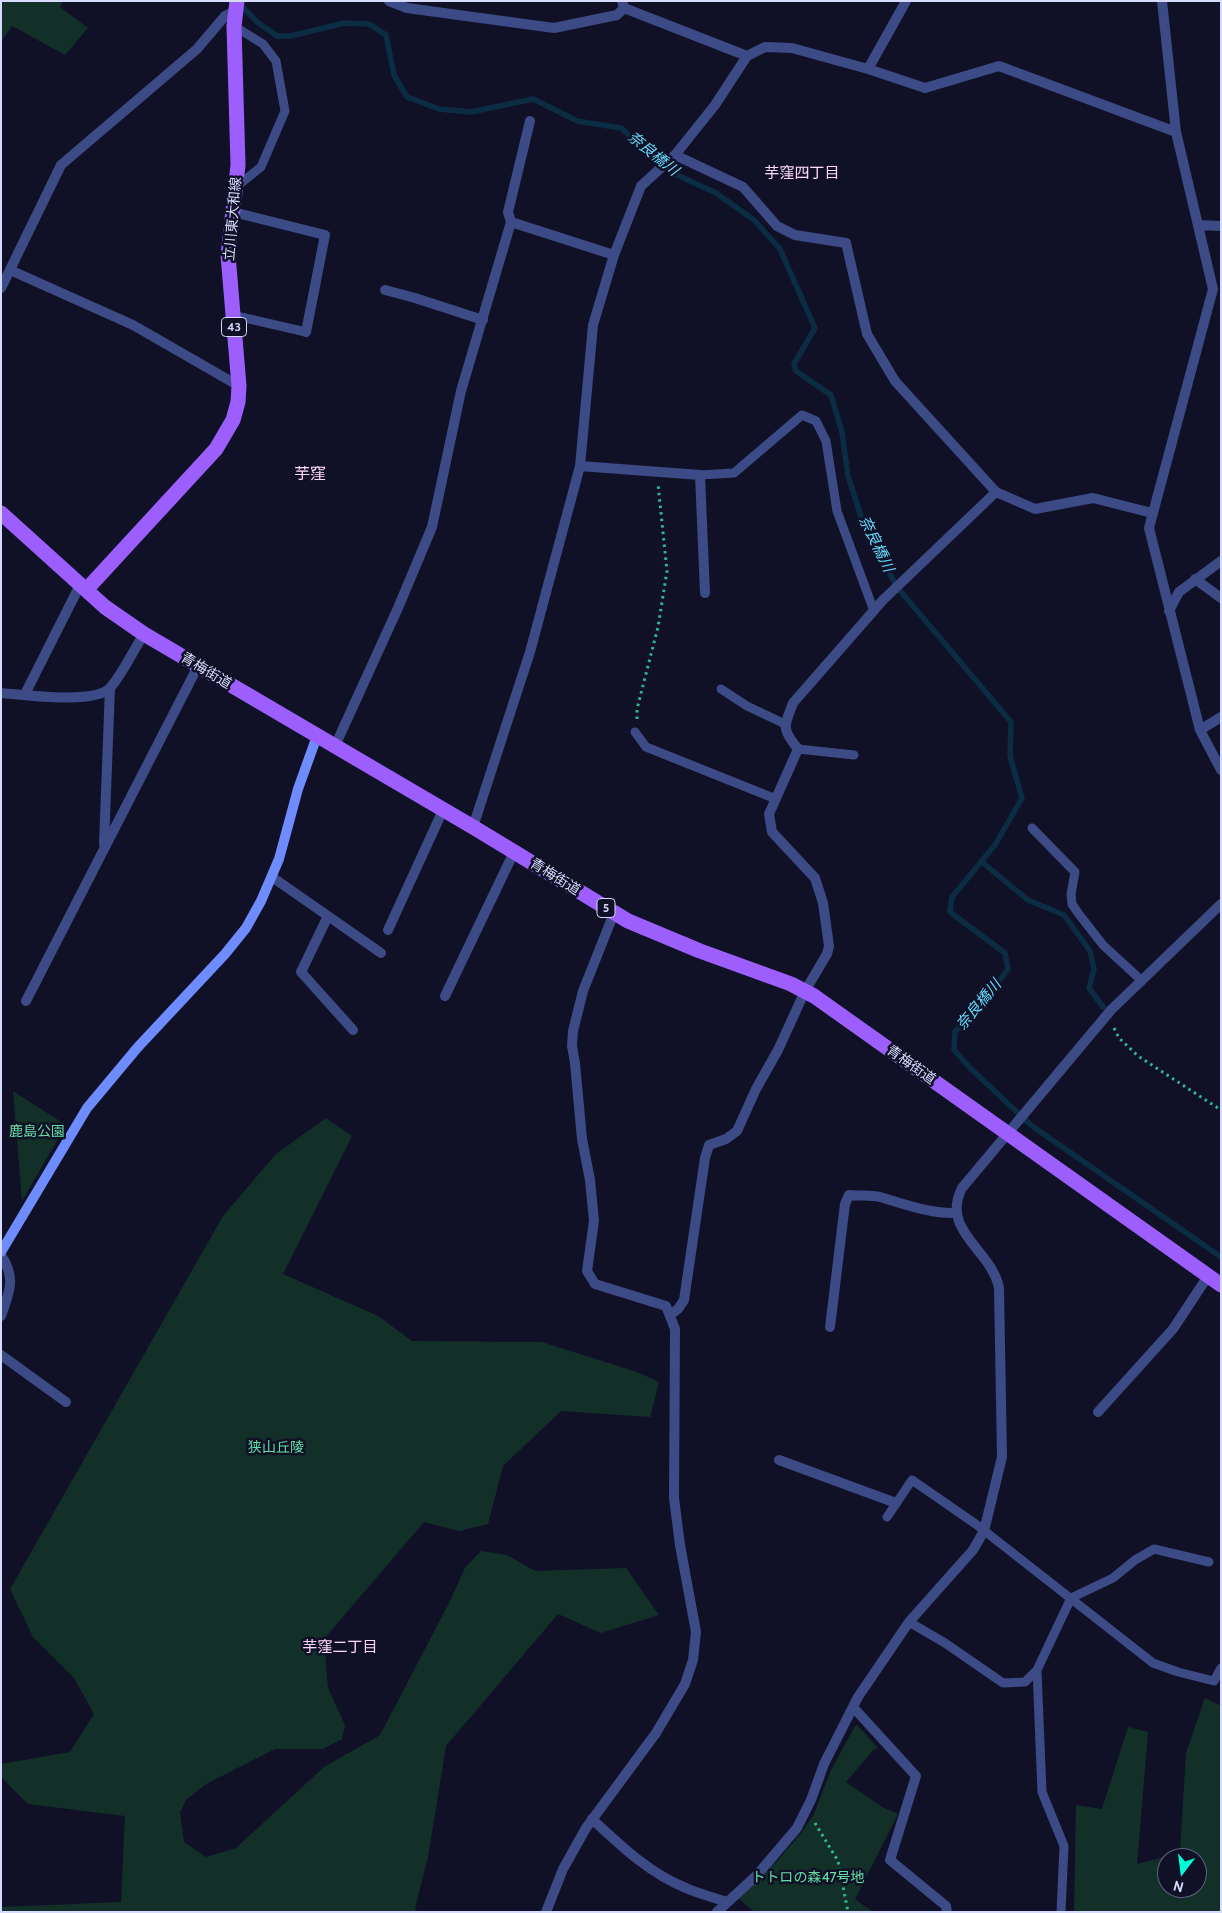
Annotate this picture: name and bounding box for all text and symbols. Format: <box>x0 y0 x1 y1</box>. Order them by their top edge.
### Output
water label: 奈良橋川 <box>624 128 682 180</box>
district label: 芋窪四丁目 <box>765 165 839 183</box>
street label: 立川東大和線 <box>221 176 245 262</box>
road number: 43 <box>222 318 246 337</box>
district label: 芋窪 <box>294 464 326 484</box>
water label: 奈良橋川 <box>855 513 897 575</box>
street label: 青梅街道 <box>178 649 234 693</box>
street label: 青梅街道 <box>527 855 583 899</box>
road number: 5 <box>597 898 615 918</box>
water label: 奈良橋川 <box>953 976 1005 1034</box>
street label: 青梅街道 <box>883 1042 939 1088</box>
park label: 鹿島公園 <box>9 1124 65 1140</box>
park label: 狭山丘陵 <box>248 1440 304 1456</box>
district label: 芋窪二丁目 <box>303 1639 377 1657</box>
north arrow <box>1157 1848 1207 1898</box>
park label: トトロの森47号地 <box>751 1870 865 1886</box>
text: N <box>1171 1877 1185 1896</box>

